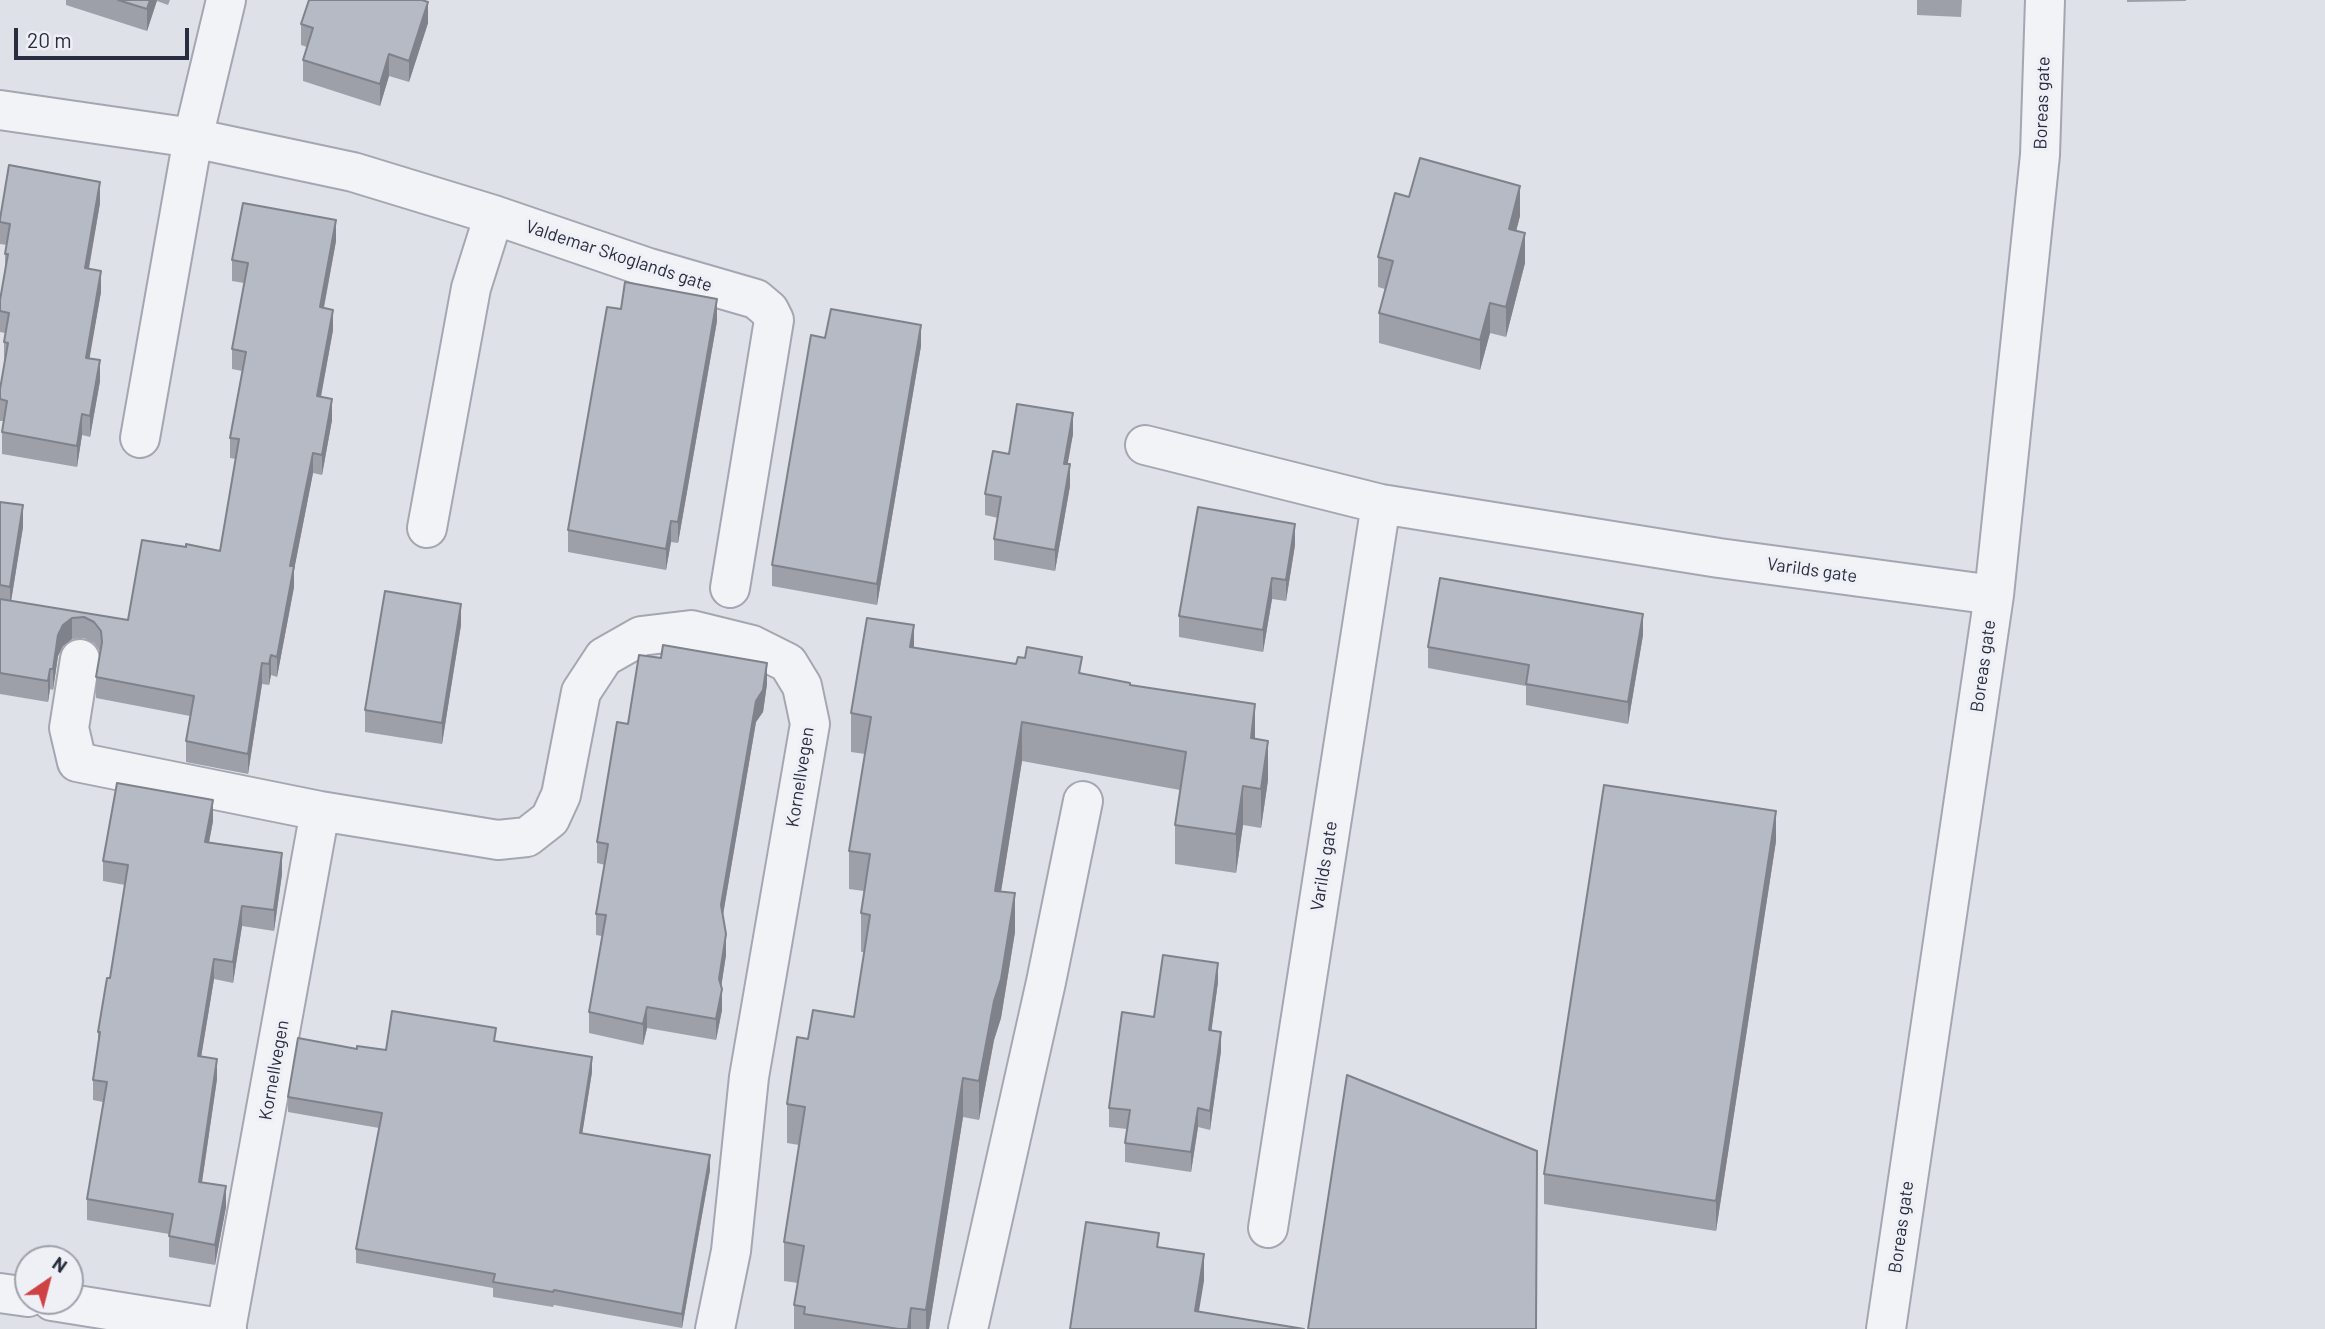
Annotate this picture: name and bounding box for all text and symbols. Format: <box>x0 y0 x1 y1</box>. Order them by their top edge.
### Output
scale bar <box>18 14 192 58</box>
text: 20 m <box>27 27 72 52</box>
street label: Boreas gate <box>2030 56 2054 150</box>
street label: Valdemar Skoglands gate <box>523 216 715 296</box>
street label: Varilds gate <box>1765 553 1859 587</box>
street label: Boreas gate <box>1966 618 2000 714</box>
street label: Kornellvegen <box>781 725 819 829</box>
street label: Varilds gate <box>1306 819 1342 913</box>
street label: Kornellvegen <box>255 1018 293 1122</box>
street label: Boreas gate <box>1884 1179 1918 1275</box>
north arrow <box>14 1245 84 1315</box>
text: N <box>48 1251 72 1277</box>

